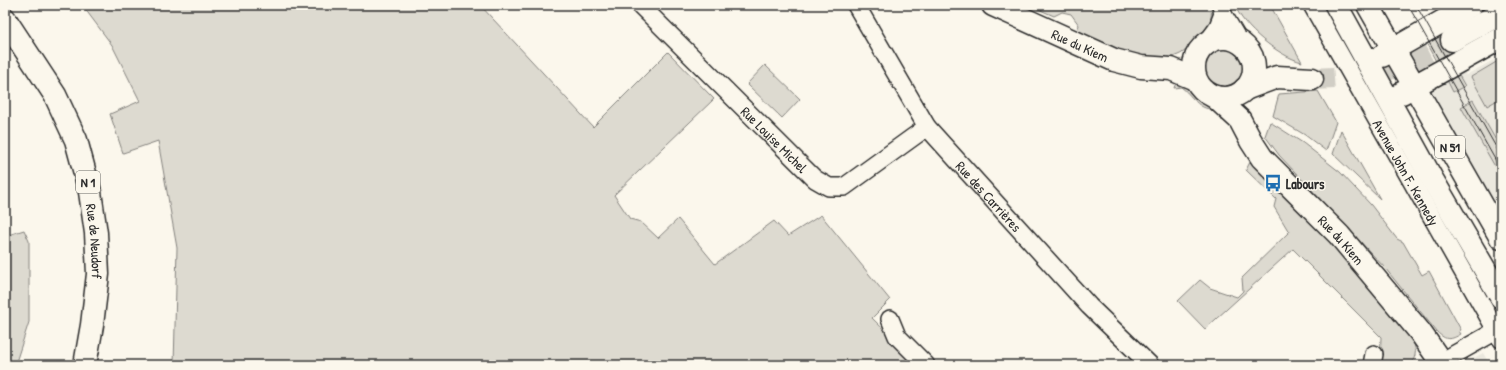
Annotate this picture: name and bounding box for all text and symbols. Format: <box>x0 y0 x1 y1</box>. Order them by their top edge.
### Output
street label: Rue du Kiem <box>1049 24 1112 66</box>
street label: Rue Louise Michel <box>737 102 812 176</box>
street label: Avenue John F. Kennedy <box>1369 116 1444 229</box>
road number: N 51 <box>1435 136 1465 158</box>
street label: Rue des Carrières <box>952 156 1026 235</box>
road number: N 1 <box>76 171 100 193</box>
bus stop icon: Labours <box>1263 173 1283 193</box>
place label: Labours <box>1286 174 1325 193</box>
street label: Rue de Neudorf <box>82 202 108 280</box>
street label: Rue du Kiem <box>1314 210 1369 268</box>

